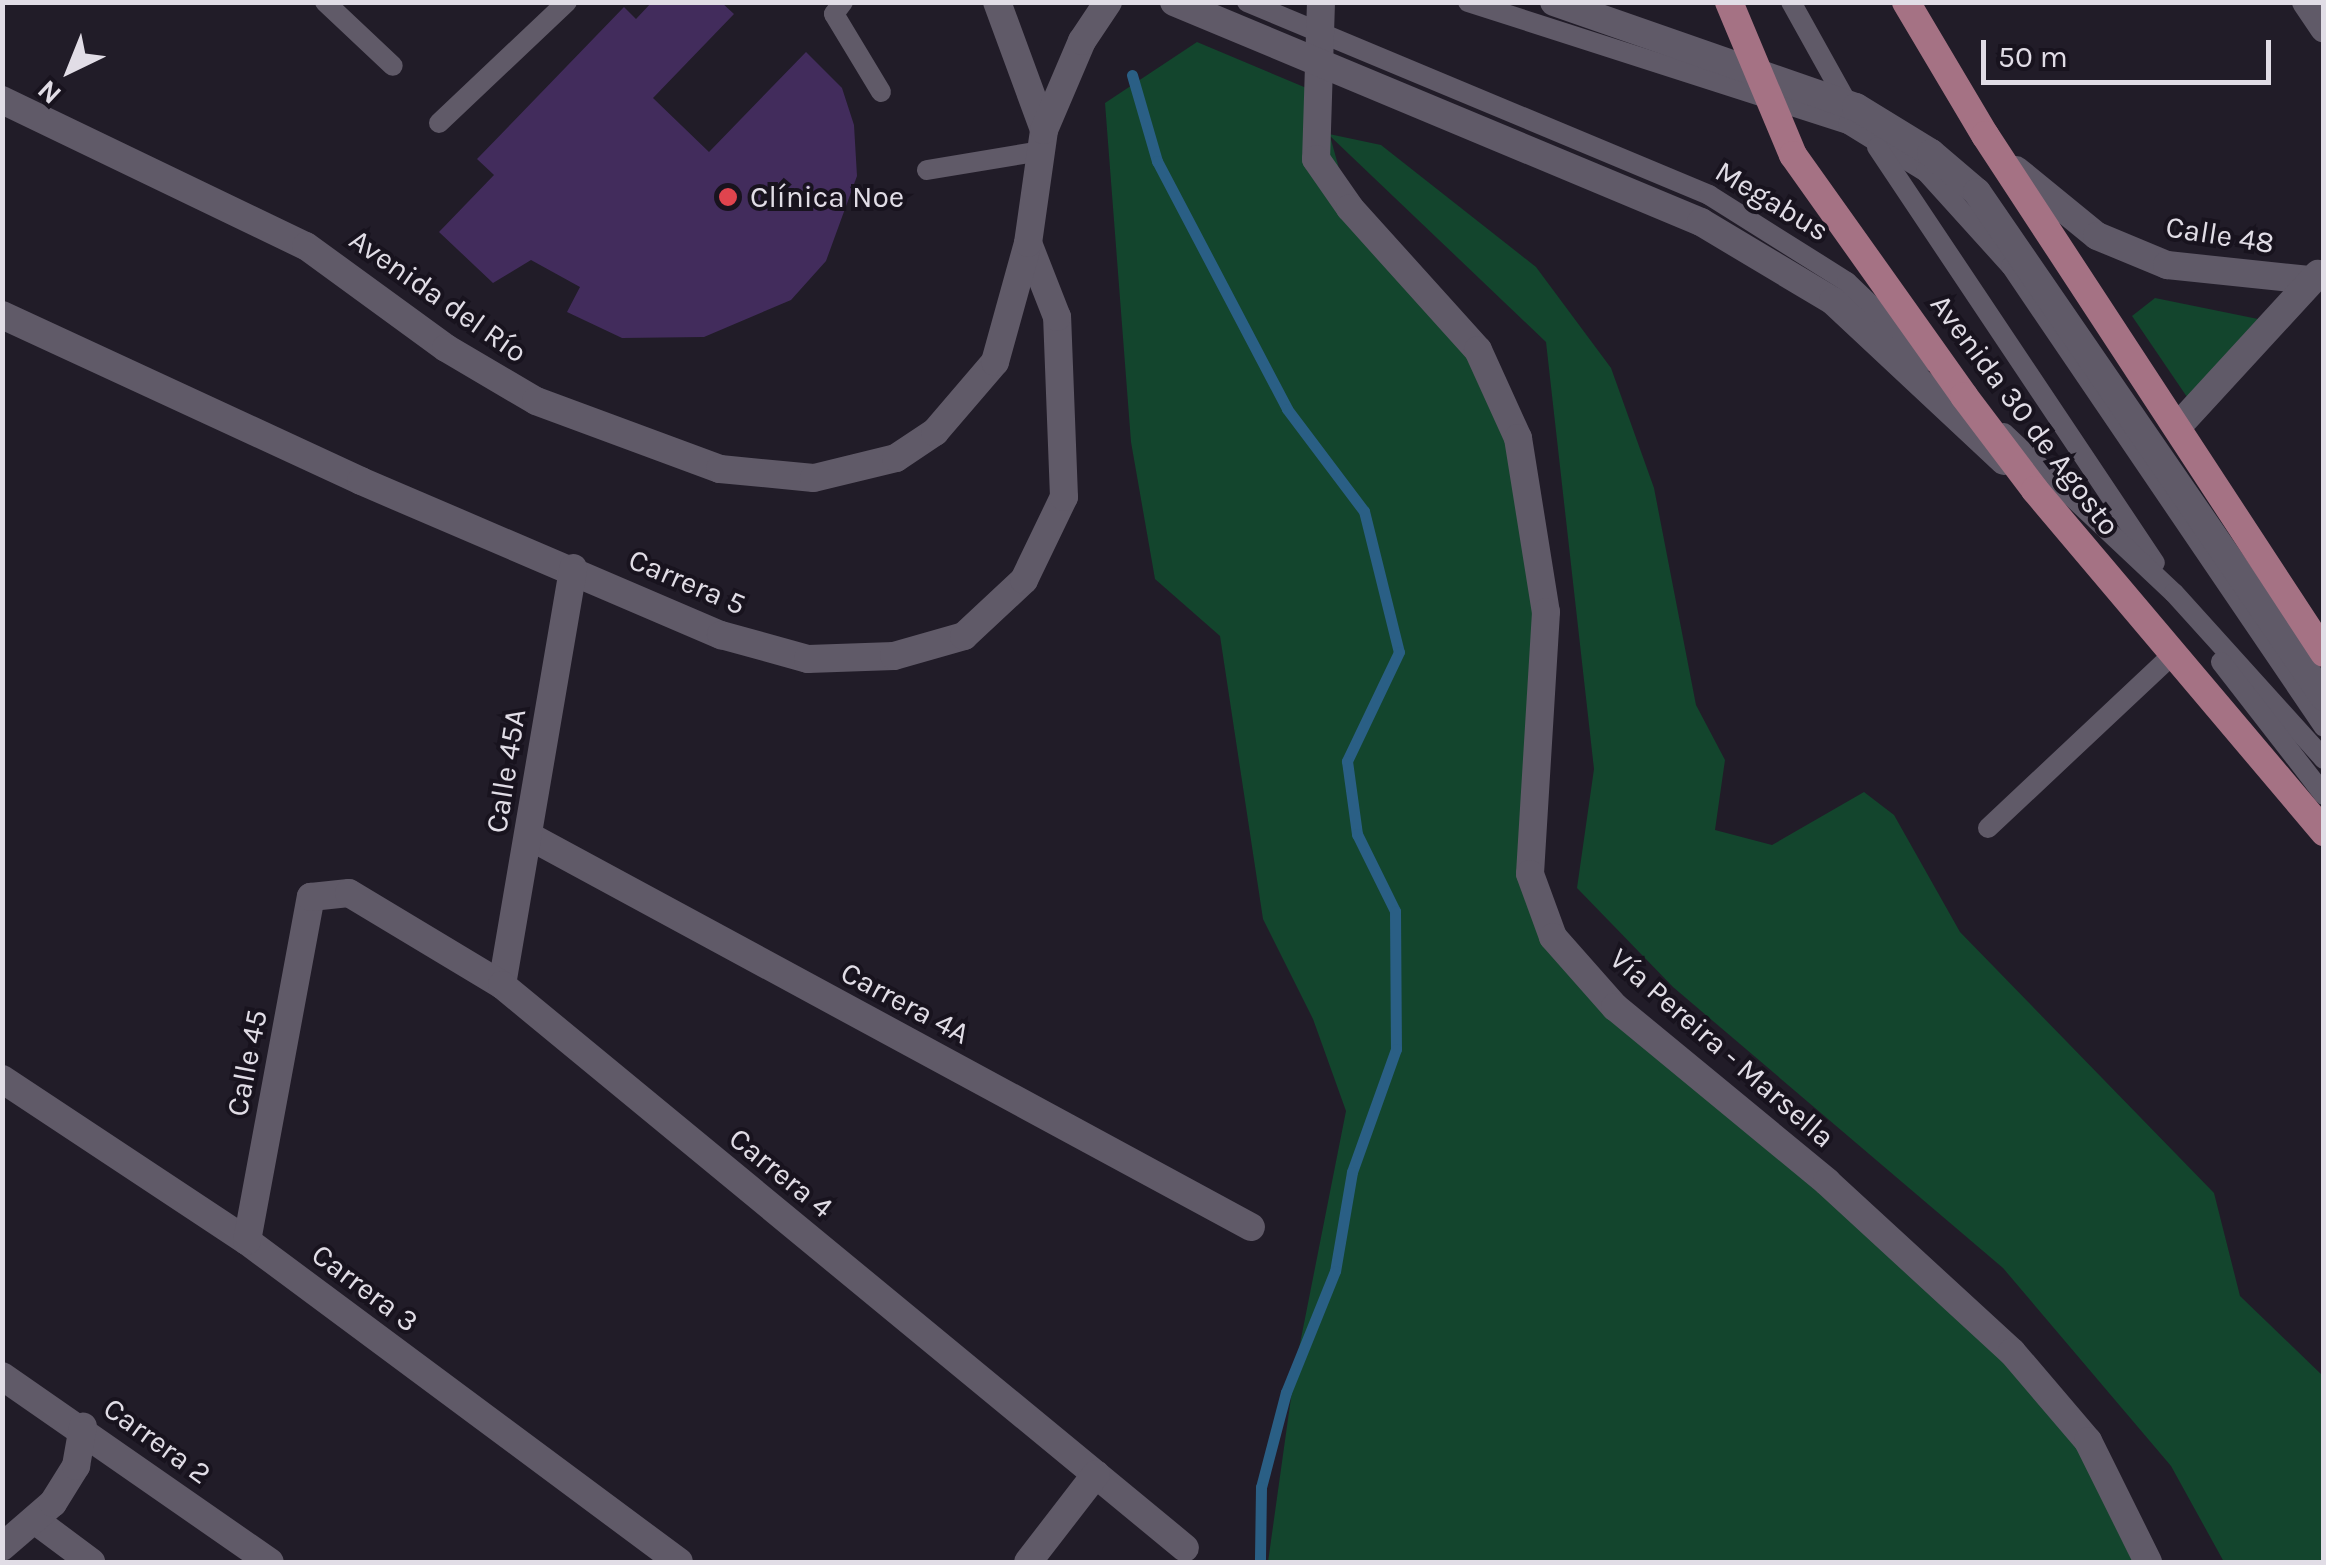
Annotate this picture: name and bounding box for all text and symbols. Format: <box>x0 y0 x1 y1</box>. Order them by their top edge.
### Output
north arrow <box>20 20 120 120</box>
scale bar <box>1986 20 2276 82</box>
text: 50 m <box>1998 39 2068 75</box>
text: N <box>31 73 68 111</box>
street label: Megabus <box>1709 153 1835 249</box>
place label: Clínica Noe <box>750 179 904 215</box>
marker: Clínica Noe <box>715 184 741 210</box>
street label: Calle 48 <box>2163 209 2277 261</box>
street label: Avenida del Río <box>343 222 533 370</box>
street label: Avenida 30 de Agosto <box>1923 287 2127 543</box>
street label: Carrera 5 <box>623 541 751 623</box>
street label: Calle 45A <box>478 706 534 836</box>
street label: Vía Pereira - Marsella <box>1602 941 1842 1155</box>
street label: Carrera 4A <box>835 954 975 1052</box>
street label: Calle 45 <box>219 1007 275 1119</box>
street label: Carrera 4 <box>722 1120 840 1226</box>
street label: Carrera 3 <box>305 1236 425 1340</box>
street label: Carrera 2 <box>96 1390 218 1492</box>

